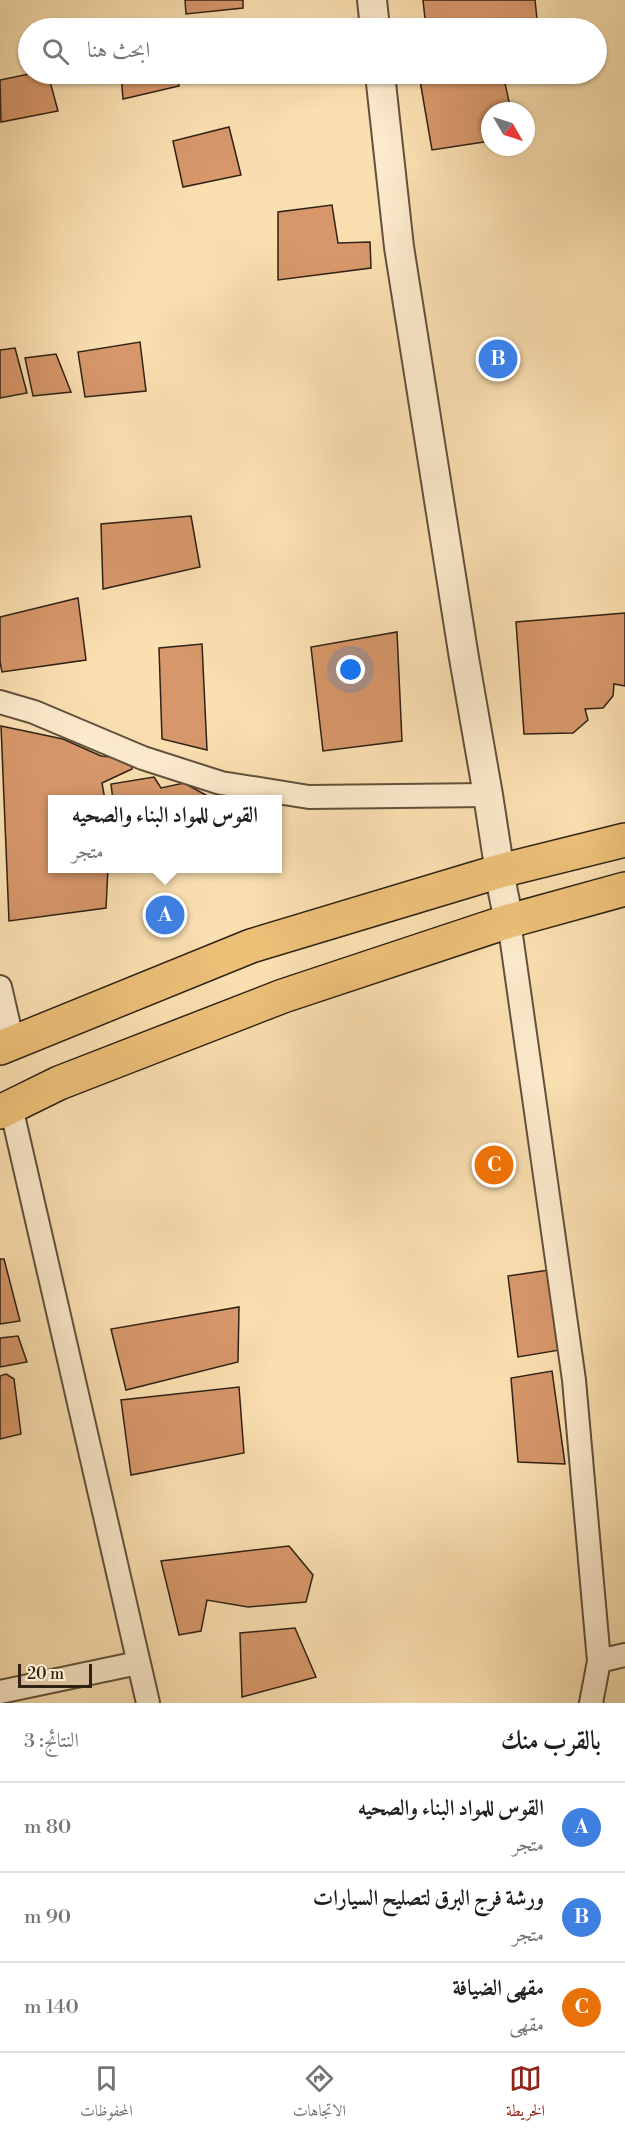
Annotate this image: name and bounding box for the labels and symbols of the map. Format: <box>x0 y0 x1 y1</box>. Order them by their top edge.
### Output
north arrow <box>481 102 535 156</box>
pin: B <box>478 336 518 382</box>
your location <box>336 655 365 684</box>
pin: A <box>146 892 184 938</box>
pin: C <box>474 1142 514 1188</box>
scale bar <box>18 1661 92 1688</box>

